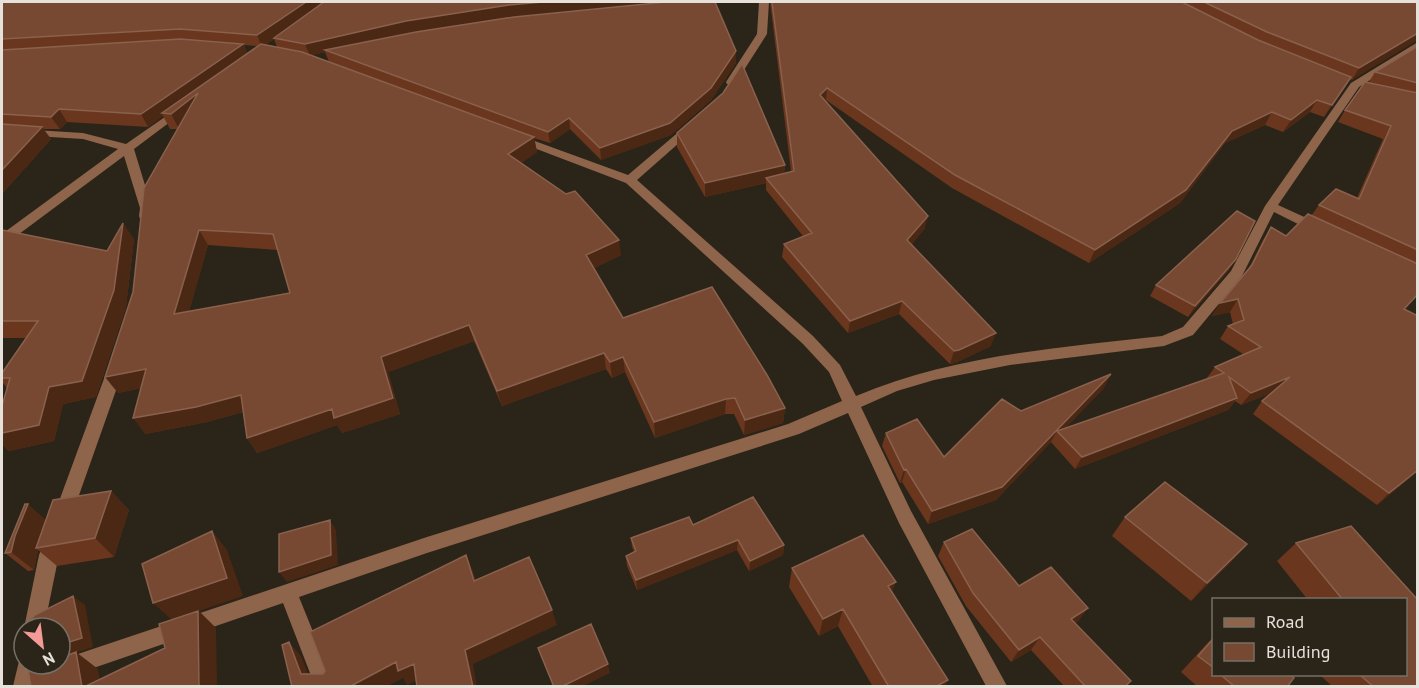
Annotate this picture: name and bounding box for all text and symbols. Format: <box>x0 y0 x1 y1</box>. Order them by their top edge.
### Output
legend <box>1212 598 1407 676</box>
text: Road <box>1266 610 1304 633</box>
north arrow <box>12 616 72 676</box>
text: Building <box>1266 640 1330 663</box>
text: N <box>40 648 58 671</box>

